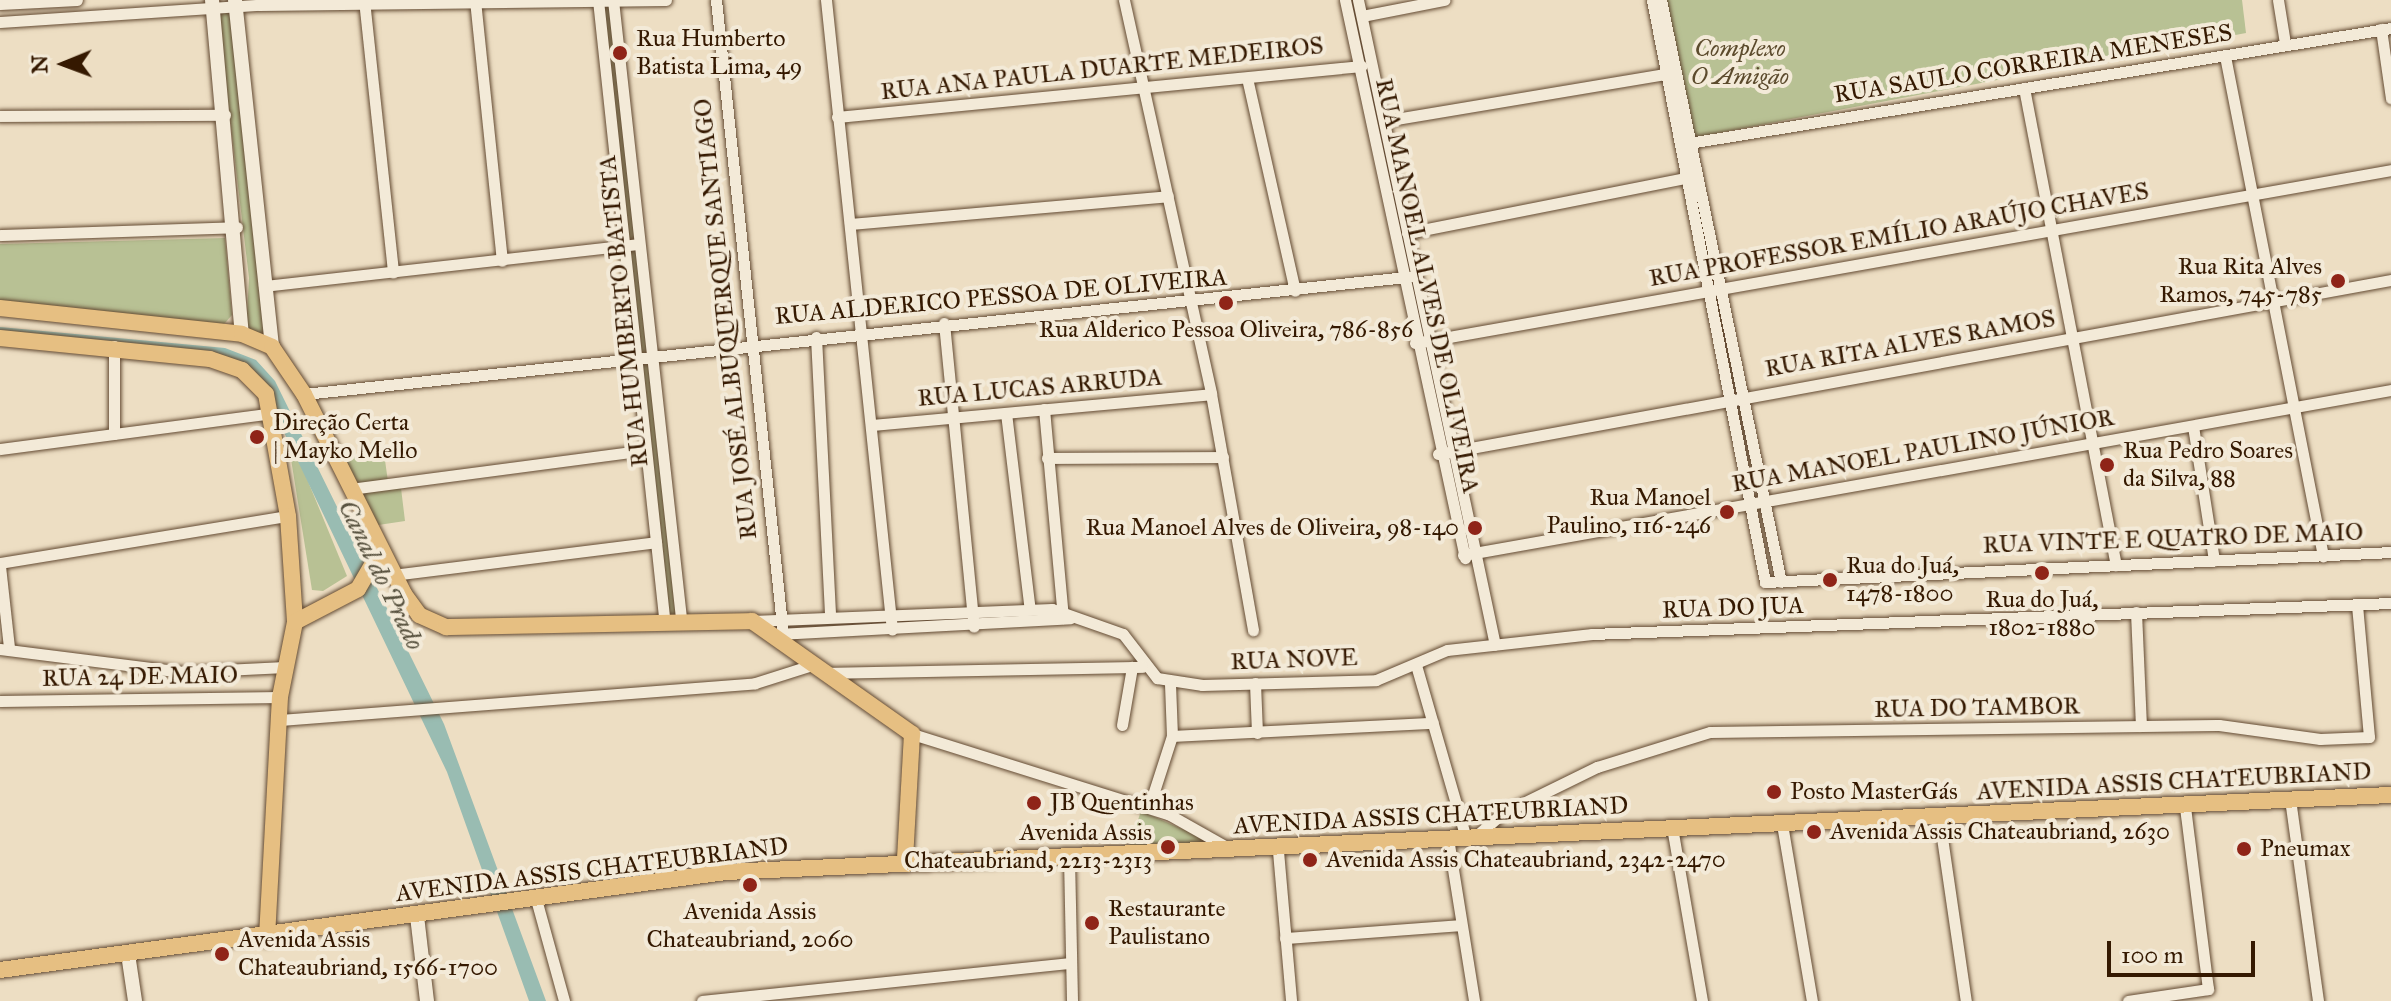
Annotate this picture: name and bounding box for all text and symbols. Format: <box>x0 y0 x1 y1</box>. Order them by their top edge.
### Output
street label: RUA SAULO CORREIRA MENESES <box>1832 18 2234 110</box>
north arrow <box>24 24 104 104</box>
place label: Rua Humberto Batista Lima, 49 <box>636 25 802 81</box>
street label: RUA ANA PAULA DUARTE MEDEIROS <box>879 31 1325 107</box>
park label: Complexo O Amigão <box>1691 35 1789 91</box>
marker: Rua Humberto Batista Lima, 49 <box>611 44 629 62</box>
text: N <box>26 55 53 74</box>
street label: RUA MANOEL ALVES DE OLIVEIRA <box>1369 76 1485 496</box>
street label: RUA JOSÉ ALBUQUERQUE SANTIAGO <box>689 97 763 541</box>
street label: RUA HUMBERTO BATISTA <box>593 154 655 468</box>
street label: RUA PROFESSOR EMÍLIO ARAÚJO CHAVES <box>1647 177 2151 293</box>
place label: Rua Rita Alves Ramos, 745-785 <box>2159 253 2322 309</box>
street label: RUA ALDERICO PESSOA DE OLIVEIRA <box>774 263 1228 331</box>
marker: Rua Rita Alves Ramos, 745-785 <box>2329 272 2347 290</box>
marker: Rua Alderico Pessoa Oliveira, 786-856 <box>1217 294 1235 312</box>
street label: RUA RITA ALVES RAMOS <box>1763 304 2057 384</box>
place label: Rua Alderico Pessoa Oliveira, 786-856 <box>1039 316 1413 344</box>
street label: RUA LUCAS ARRUDA <box>916 363 1164 413</box>
street label: RUA MANOEL PAULINO JÚNIOR <box>1730 403 2116 499</box>
place label: Direção Certa | Mayko Mello <box>273 409 417 465</box>
marker: Direção Certa | Mayko Mello <box>248 428 266 446</box>
place label: Rua Pedro Soares da Silva, 88 <box>2123 437 2293 493</box>
marker: Rua Pedro Soares da Silva, 88 <box>2098 456 2116 474</box>
place label: Rua Manoel Paulino, 116-246 <box>1546 484 1711 540</box>
water label: Canal do Prado <box>331 495 431 655</box>
marker: Rua Manoel Paulino, 116-246 <box>1718 503 1736 521</box>
place label: Rua Manoel Alves de Oliveira, 98-140 <box>1086 514 1459 542</box>
street label: RUA VINTE E QUATRO DE MAIO <box>1982 518 2364 560</box>
marker: Rua Manoel Alves de Oliveira, 98-140 <box>1466 519 1484 537</box>
place label: Rua do Juá, 1478-1800 <box>1846 552 1959 608</box>
marker: Rua do Juá, 1802-1880 <box>2033 564 2051 582</box>
marker: Rua do Juá, 1478-1800 <box>1821 571 1839 589</box>
place label: Rua do Juá, 1802-1880 <box>1986 586 2098 642</box>
street label: RUA DO JUA <box>1662 591 1804 625</box>
street label: RUA NOVE <box>1230 643 1358 677</box>
street label: RUA 24 DE MAIO <box>42 661 238 693</box>
street label: RUA DO TAMBOR <box>1874 692 2080 724</box>
street label: AVENIDA ASSIS CHATEUBRIAND <box>1976 757 2372 807</box>
place label: Posto MasterGás <box>1790 778 1958 806</box>
marker: Posto MasterGás <box>1765 783 1783 801</box>
place label: JB Quentinhas <box>1050 789 1194 817</box>
street label: AVENIDA ASSIS CHATEUBRIAND <box>1233 791 1629 841</box>
marker: JB Quentinhas <box>1025 794 1043 812</box>
place label: Avenida Assis Chateaubriand, 2630 <box>1830 818 2170 846</box>
place label: Avenida Assis Chateaubriand, 2213-2313 <box>904 819 1152 875</box>
marker: Avenida Assis Chateaubriand, 2630 <box>1805 823 1823 841</box>
street label: AVENIDA ASSIS CHATEUBRIAND <box>394 832 790 908</box>
place label: Pneumax <box>2260 835 2350 863</box>
marker: Avenida Assis Chateaubriand, 2213-2313 <box>1159 838 1177 856</box>
marker: Pneumax <box>2235 840 2253 858</box>
place label: Avenida Assis Chateaubriand, 2342-2470 <box>1326 846 1726 874</box>
marker: Avenida Assis Chateaubriand, 2342-2470 <box>1301 851 1319 869</box>
marker: Avenida Assis Chateaubriand, 2060 <box>741 876 759 894</box>
place label: Restaurante Paulistano <box>1108 895 1225 951</box>
place label: Avenida Assis Chateaubriand, 2060 <box>646 898 854 954</box>
marker: Restaurante Paulistano <box>1083 914 1101 932</box>
scale bar <box>2111 925 2259 975</box>
place label: Avenida Assis Chateaubriand, 1566-1700 <box>238 926 498 982</box>
text: 100 m <box>2121 940 2184 970</box>
marker: Avenida Assis Chateaubriand, 1566-1700 <box>213 945 231 963</box>

